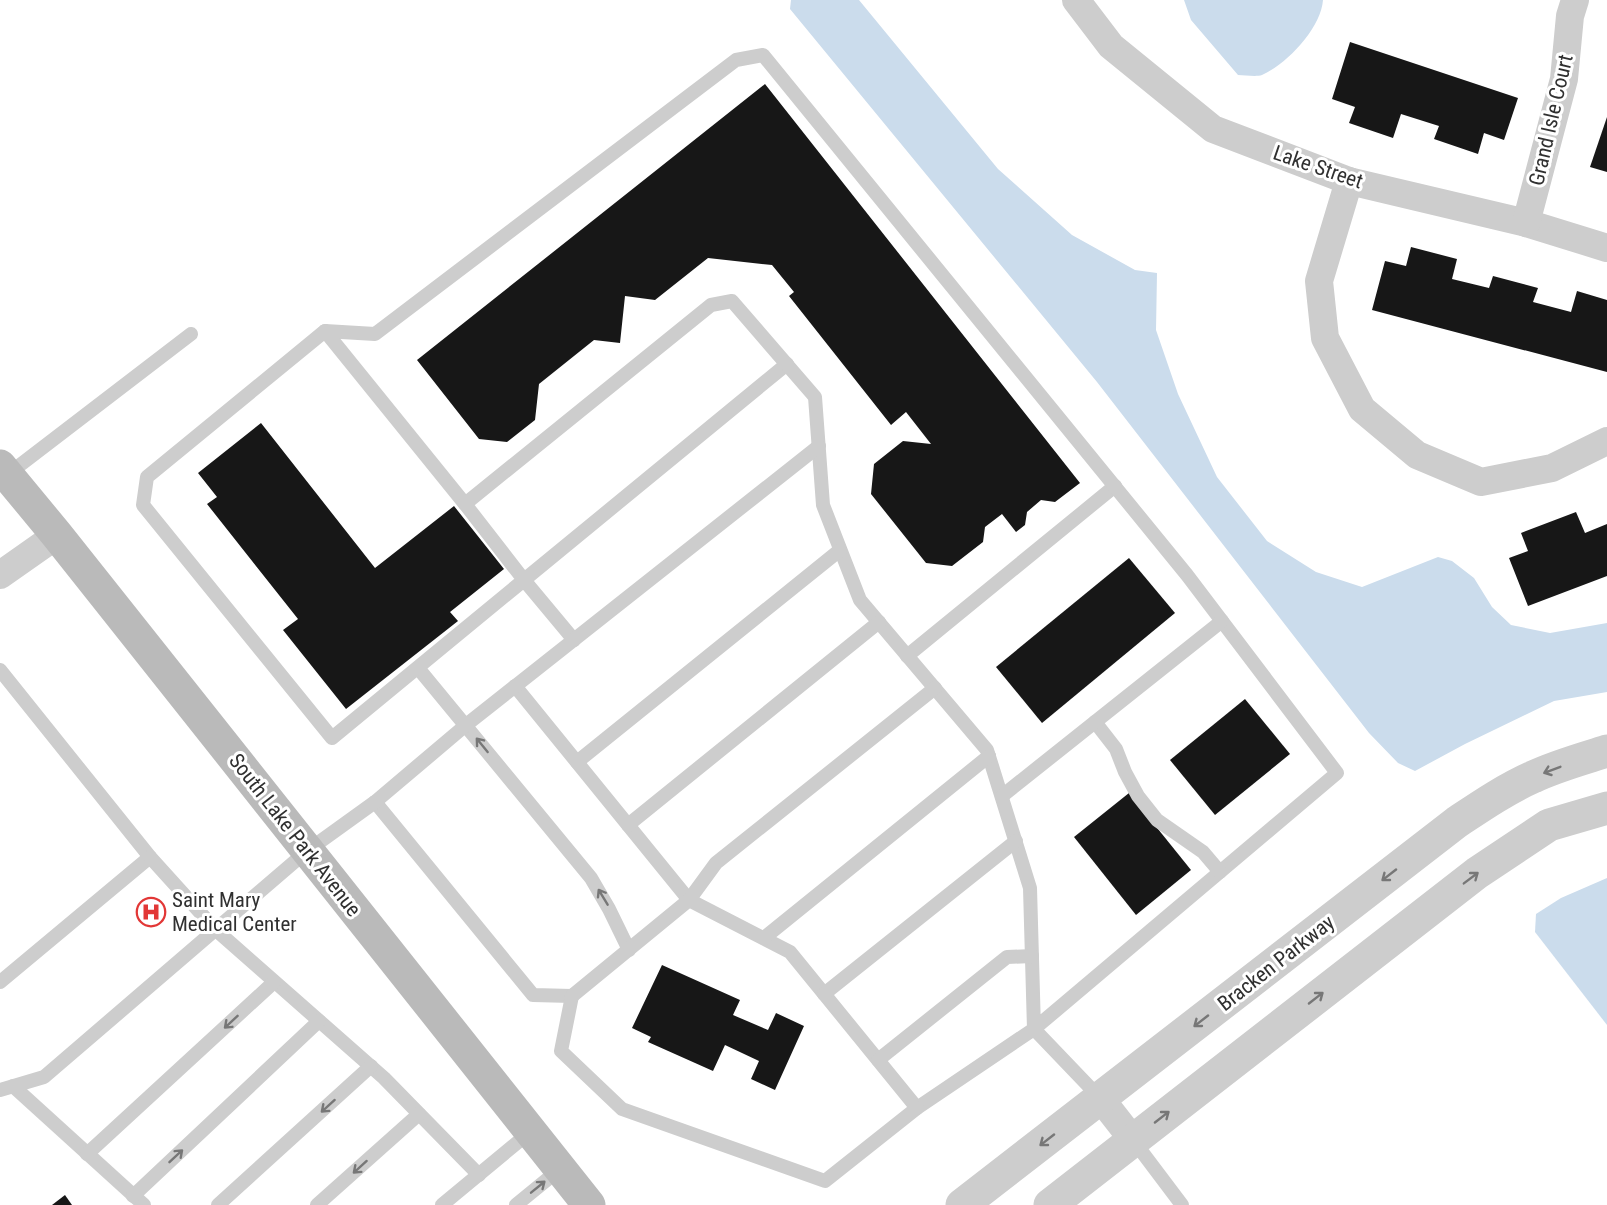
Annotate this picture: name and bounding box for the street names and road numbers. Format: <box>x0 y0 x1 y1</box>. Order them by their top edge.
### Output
street label: Grand Isle Court <box>1524 52 1578 188</box>
street label: Lake Street <box>1270 140 1366 194</box>
street label: South Lake Park Avenue <box>224 749 366 921</box>
street label: Bracken Parkway <box>1213 910 1339 1016</box>

